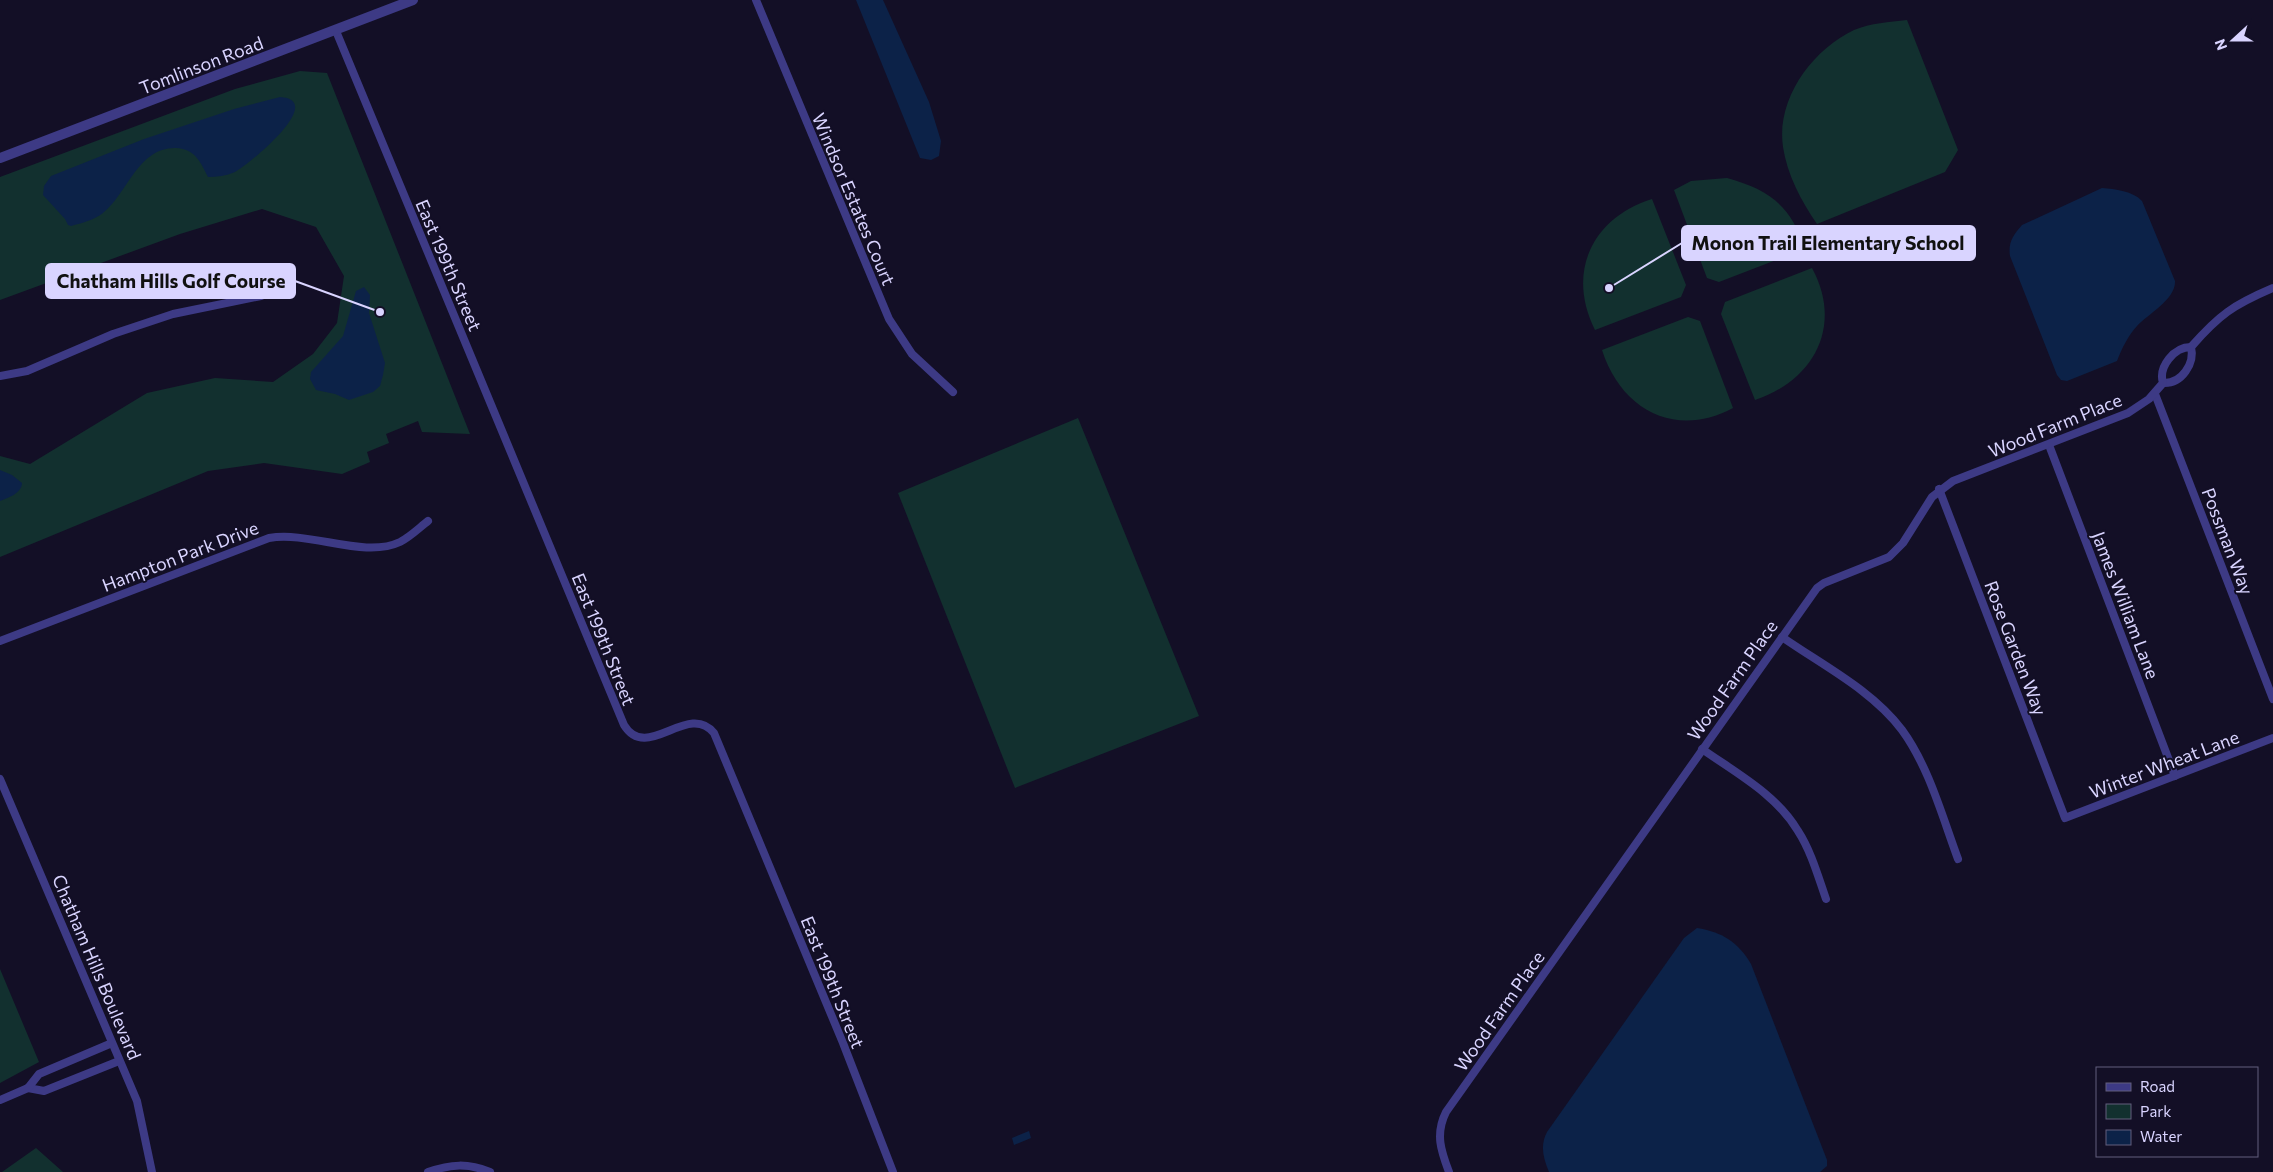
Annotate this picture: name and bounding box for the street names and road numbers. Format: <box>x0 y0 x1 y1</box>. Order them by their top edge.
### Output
street label: Tomlinson Road <box>136 31 266 99</box>
street label: Windsor Estates Court <box>808 110 900 288</box>
street label: East 199th Street <box>411 196 487 334</box>
street label: Wood Farm Place <box>1985 388 2125 462</box>
street label: Possman Way <box>2198 484 2258 598</box>
street label: Hampton Park Drive <box>99 516 261 596</box>
street label: James William Lane <box>2088 528 2164 682</box>
street label: East 199th Street <box>567 570 641 708</box>
street label: Rose Garden Way <box>1980 578 2052 718</box>
street label: Wood Farm Place <box>1682 616 1782 744</box>
street label: Winter Wheat Lane <box>2086 725 2242 803</box>
street label: Chatham Hills Boulevard <box>48 871 146 1063</box>
street label: East 199th Street <box>796 913 870 1051</box>
street label: Wood Farm Place <box>1449 947 1549 1075</box>

